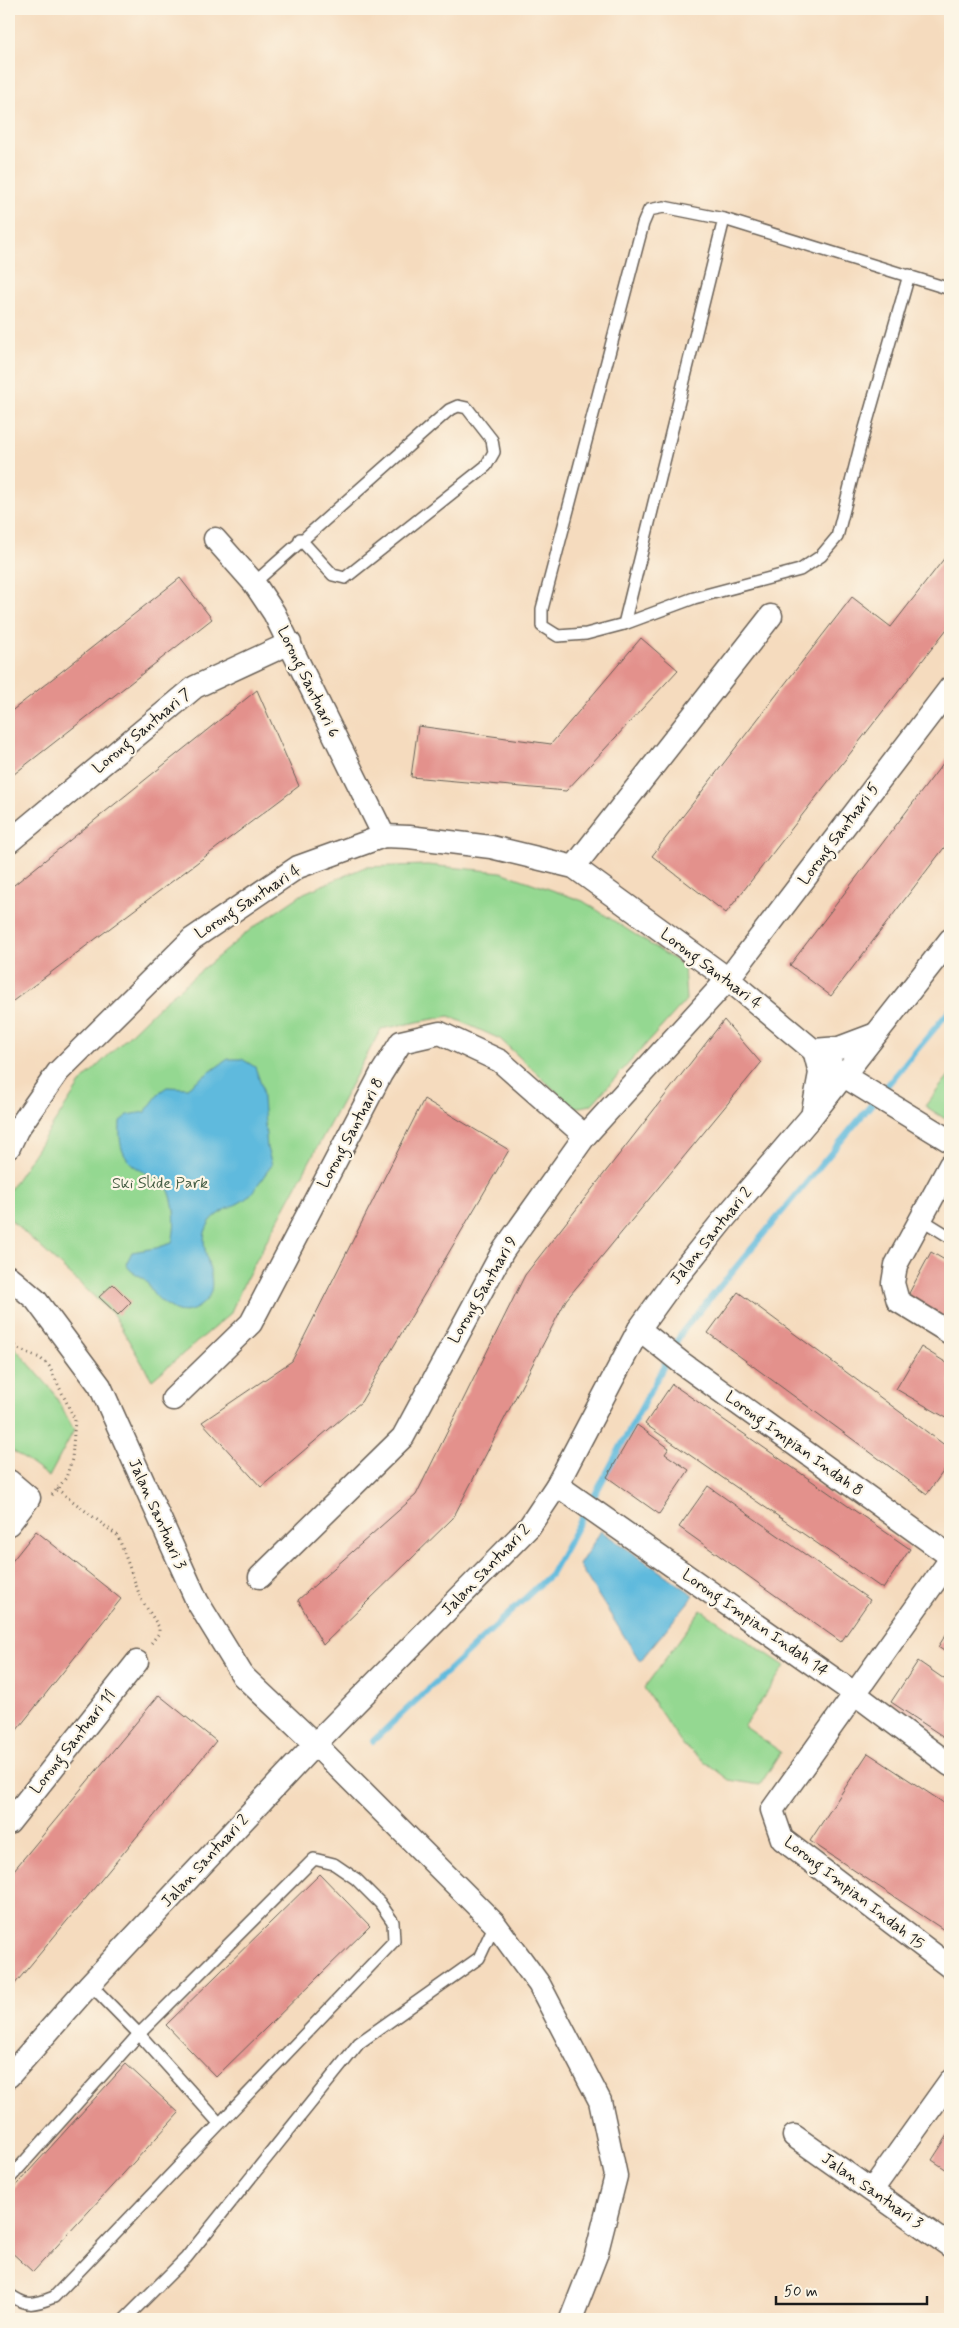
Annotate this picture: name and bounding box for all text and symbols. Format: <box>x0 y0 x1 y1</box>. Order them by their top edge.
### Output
street label: Lorong Santuari 6 <box>271 623 344 742</box>
street label: Lorong Santuari 7 <box>88 683 197 779</box>
street label: Lorong Santuari 5 <box>794 779 885 890</box>
street label: Lorong Santuari 4 <box>191 860 306 945</box>
street label: Lorong Santuari 4 <box>655 924 766 1015</box>
street label: Lorong Santuari 8 <box>313 1074 390 1192</box>
park label: Ski Slide Park <box>112 1173 208 1194</box>
street label: Jalan Santuari 2 <box>665 1183 757 1289</box>
street label: Lorong Santuari 9 <box>444 1232 523 1348</box>
street label: Lorong Impian Indah 8 <box>720 1387 867 1502</box>
street label: Jalan Santuari 3 <box>123 1455 191 1573</box>
street label: Jalan Santuari 2 <box>437 1520 535 1620</box>
street label: Lorong Impian Indah 14 <box>677 1565 832 1682</box>
street label: Lorong Santuari 11 <box>26 1685 121 1799</box>
street label: Jalan Santuari 2 <box>157 1810 254 1912</box>
street label: Lorong Impian Indah 15 <box>779 1832 928 1955</box>
street label: Jalan Santuari 3 <box>817 2148 927 2234</box>
scale bar <box>776 2273 928 2305</box>
text: 50 m <box>784 2282 818 2302</box>

